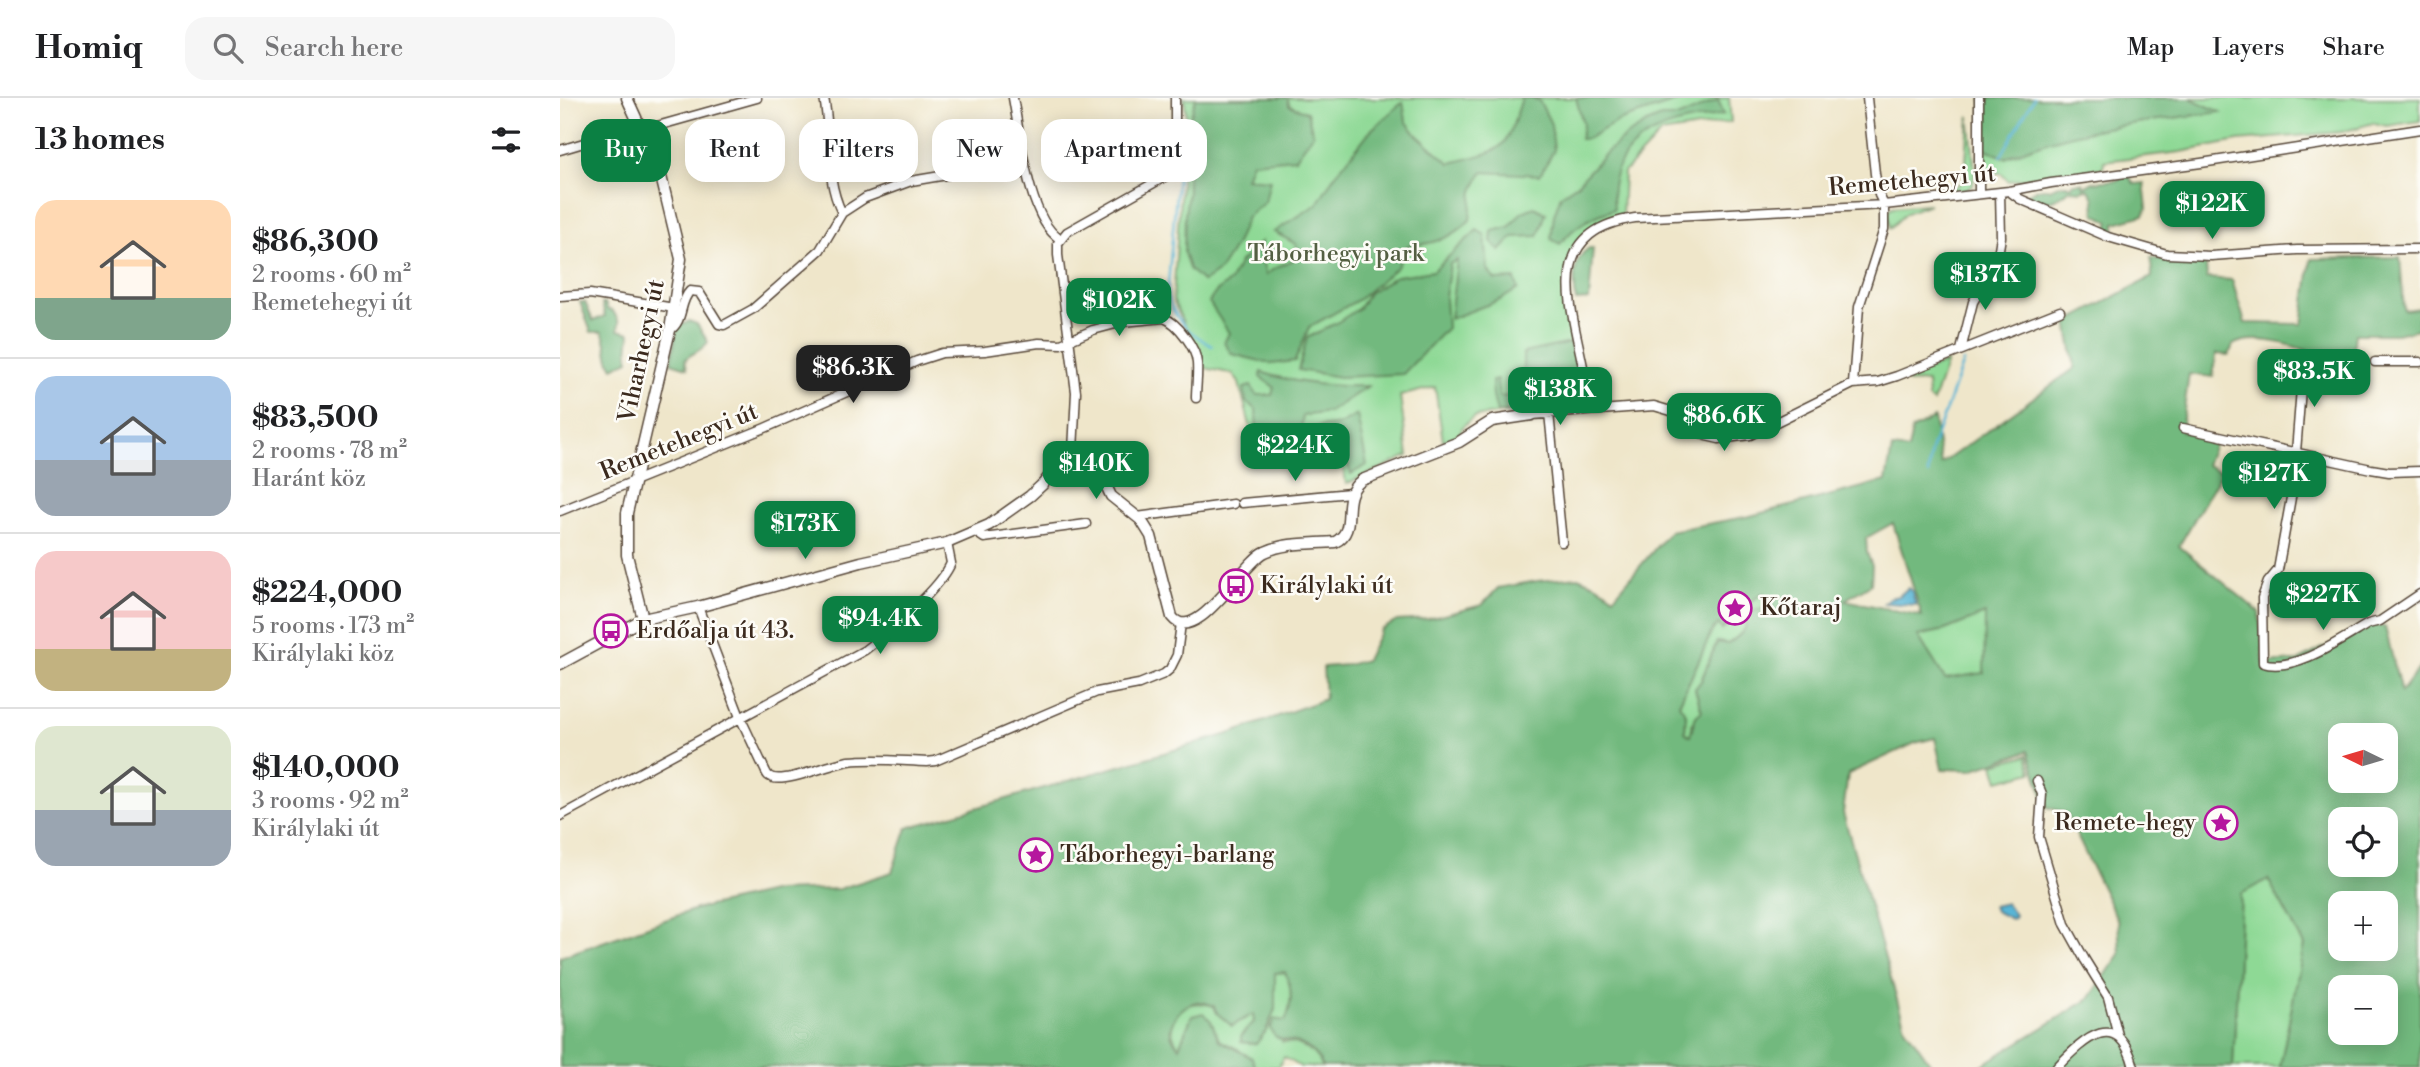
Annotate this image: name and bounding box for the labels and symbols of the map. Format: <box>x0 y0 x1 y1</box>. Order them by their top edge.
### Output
street label: Remetehegyi út <box>1827 159 1997 203</box>
pin: $122K <box>2163 181 2261 241</box>
park label: Táborhegyi park <box>1248 239 1426 269</box>
pin: $137K <box>1936 252 2034 312</box>
street label: Viharhegyi út <box>612 276 672 426</box>
pin: $102K <box>1070 278 1168 338</box>
pin: $86.3K <box>796 345 910 405</box>
pin: $83.5K <box>2257 350 2371 409</box>
pin: $138K <box>1511 368 1609 427</box>
pin: $86.6K <box>1667 394 1781 453</box>
street label: Remetehegyi út <box>596 397 763 487</box>
pin: $224K <box>1246 424 1344 483</box>
pin: $140K <box>1047 442 1145 501</box>
pin: $127K <box>2225 452 2323 511</box>
pin: $173K <box>756 502 854 561</box>
bus stop icon: Királylaki út <box>1217 567 1255 605</box>
place label: Királylaki út <box>1260 571 1394 601</box>
pin: $227K <box>2274 573 2372 632</box>
place icon: Kőtaraj <box>1716 589 1754 627</box>
place label: Kőtaraj <box>1760 593 1842 623</box>
pin: $94.4K <box>823 596 937 656</box>
bus stop icon: Erdőalja út 43. <box>592 612 630 650</box>
place label: Erdőalja út 43. <box>636 616 794 646</box>
north arrow <box>2328 723 2398 793</box>
place icon: Remete-hegy <box>2202 804 2240 842</box>
place label: Remete-hegy <box>2054 808 2196 838</box>
place icon: Táborhegyi-barlang <box>1017 836 1055 874</box>
place label: Táborhegyi-barlang <box>1060 840 1275 870</box>

